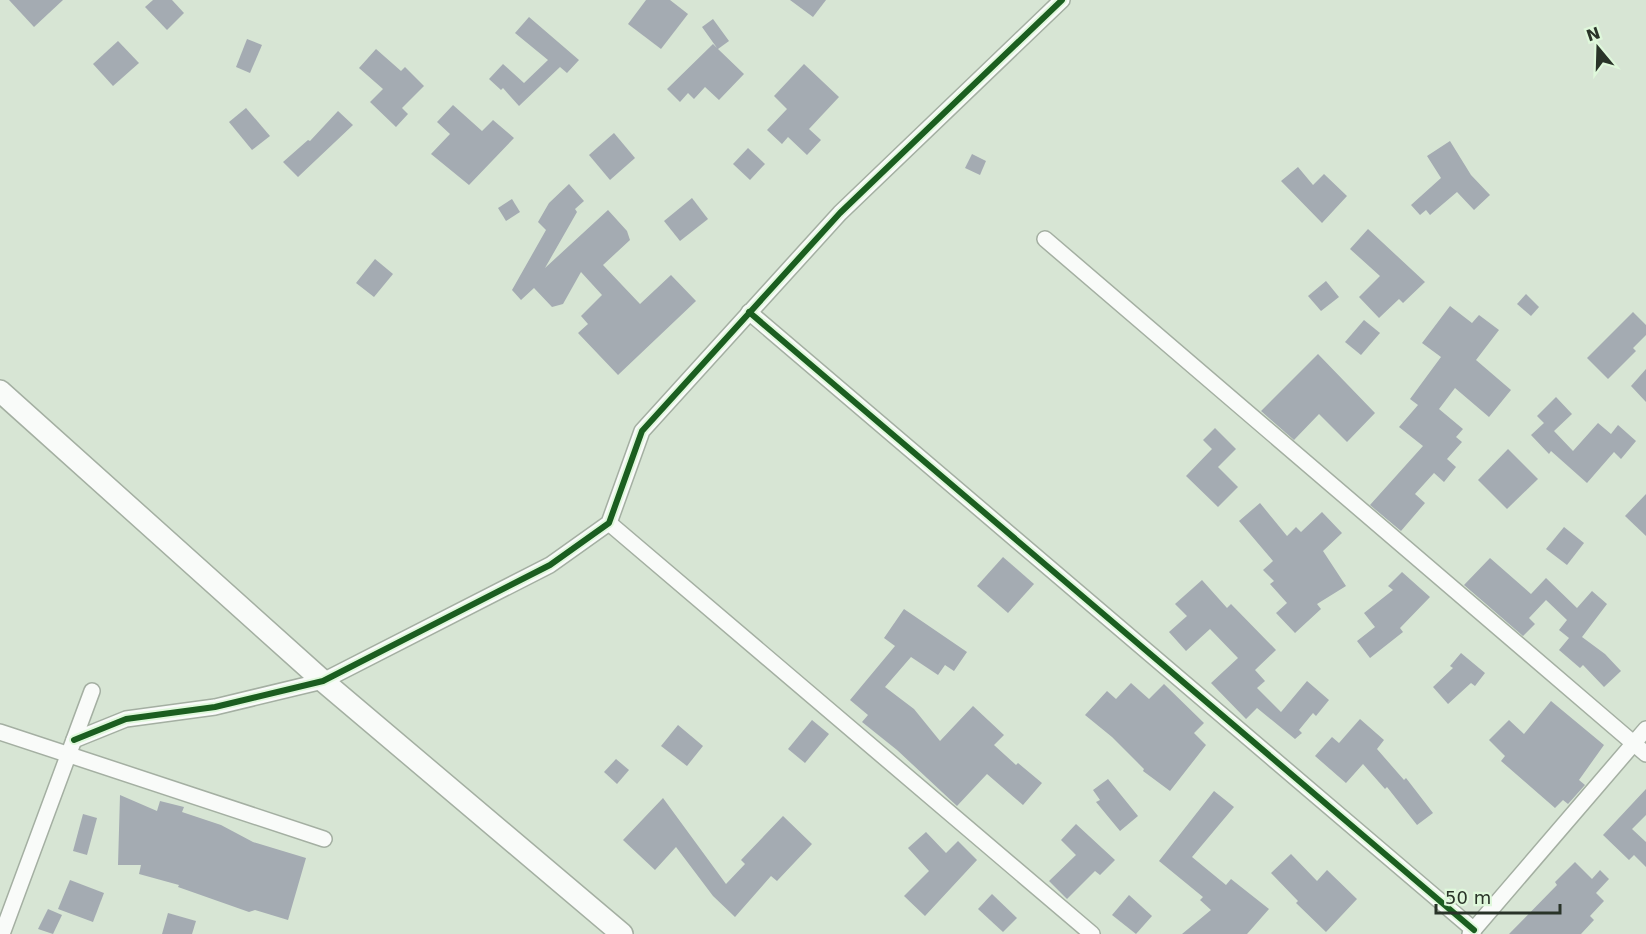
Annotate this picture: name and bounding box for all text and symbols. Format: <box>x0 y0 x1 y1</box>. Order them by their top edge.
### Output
north arrow <box>1568 18 1628 78</box>
text: N <box>1584 23 1603 45</box>
scale bar <box>1436 877 1560 915</box>
text: 50 m <box>1445 887 1491 908</box>

